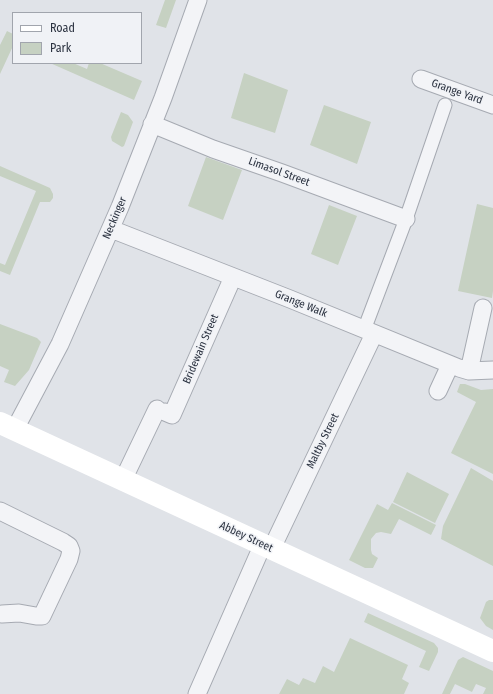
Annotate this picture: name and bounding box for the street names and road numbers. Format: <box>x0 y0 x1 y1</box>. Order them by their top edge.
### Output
street label: Grange Yard <box>430 77 484 107</box>
street label: Limasol Street <box>246 155 312 189</box>
street label: Neckinger <box>100 195 130 241</box>
street label: Grange Walk <box>273 288 329 320</box>
street label: Bridewain Street <box>180 312 222 386</box>
street label: Maltby Street <box>304 411 342 471</box>
street label: Abbey Street <box>217 519 275 555</box>

